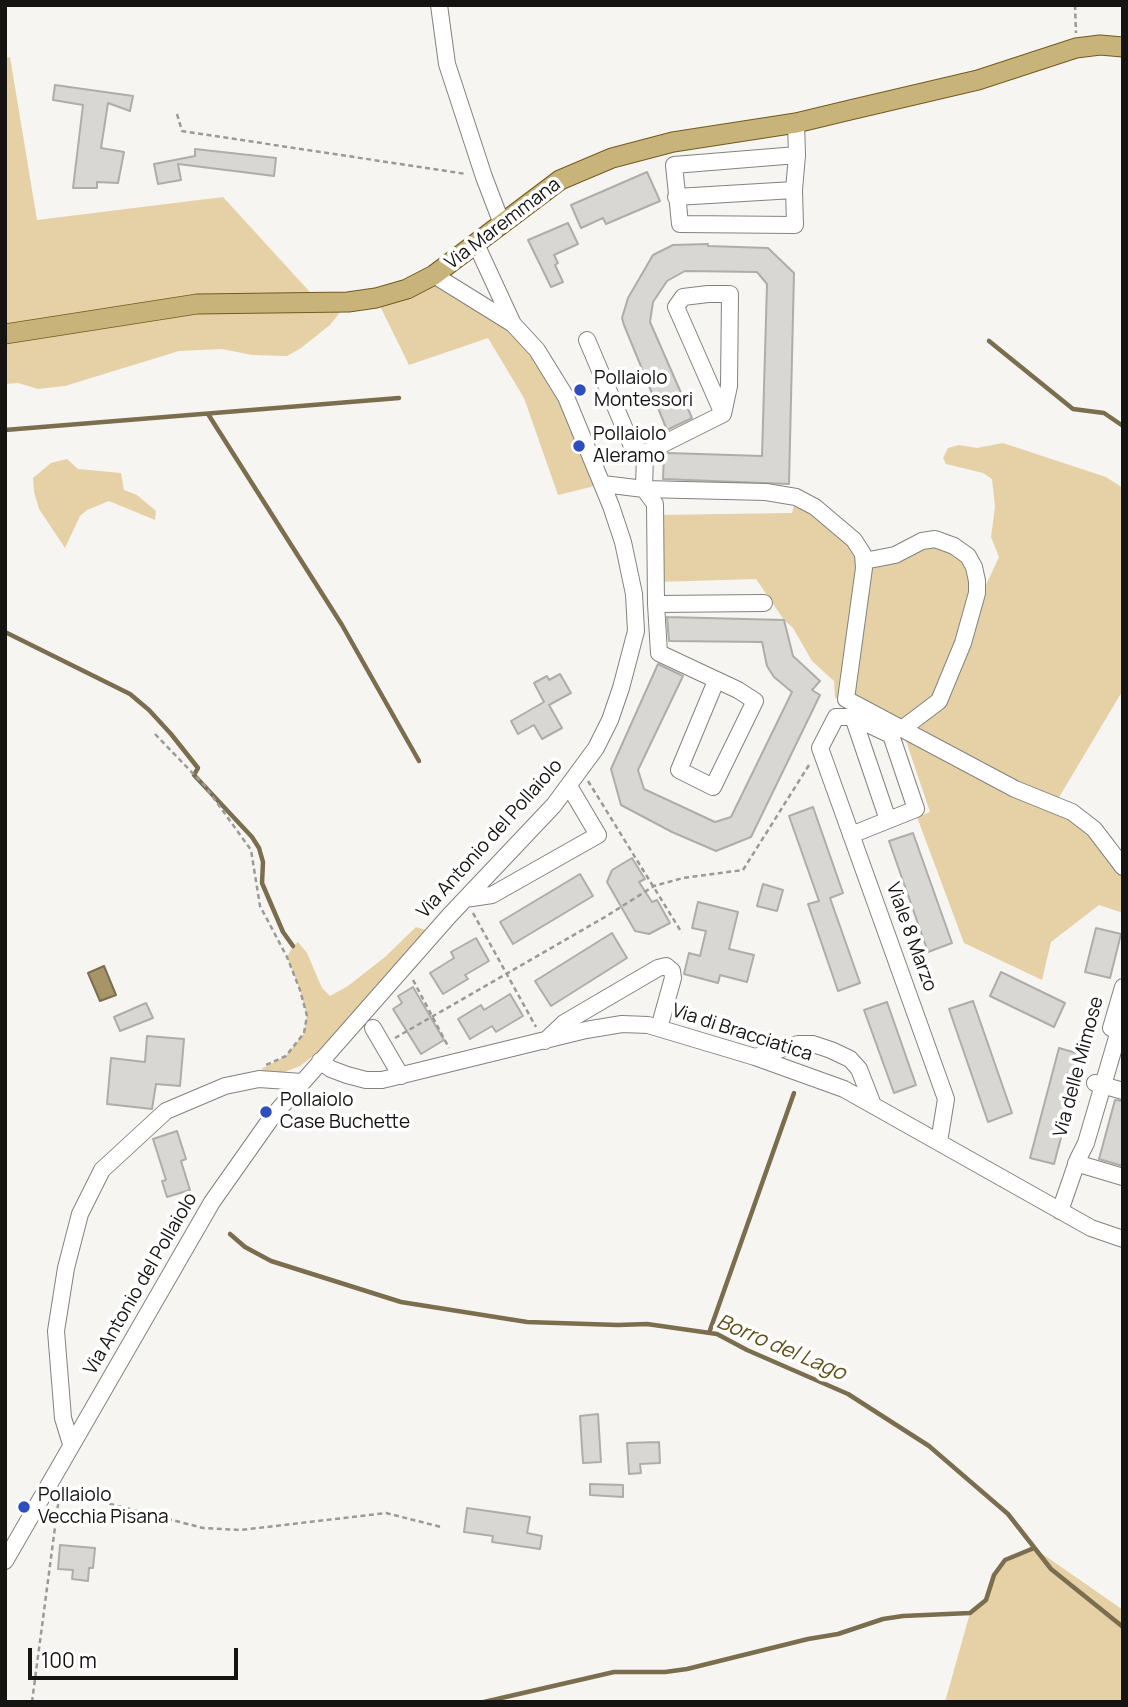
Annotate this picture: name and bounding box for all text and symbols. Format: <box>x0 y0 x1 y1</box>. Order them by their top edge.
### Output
street label: Via Maremmana <box>441 173 565 275</box>
place label: Pollaiolo Montessori <box>594 368 693 412</box>
marker: Pollaiolo Montessori <box>572 382 588 398</box>
place label: Pollaiolo Aleramo <box>593 424 666 468</box>
marker: Pollaiolo Aleramo <box>571 438 587 454</box>
street label: Via Antonio del Pollaiolo <box>412 755 568 923</box>
street label: Viale 8 Marzo <box>881 879 941 995</box>
street label: Via delle Mimose <box>1049 994 1109 1140</box>
street label: Via di Bracciatica <box>669 1000 815 1066</box>
place label: Pollaiolo Case Buchette <box>280 1090 410 1134</box>
marker: Pollaiolo Case Buchette <box>258 1104 274 1120</box>
street label: Via Antonio del Pollaiolo <box>80 1189 202 1379</box>
water label: Borro del Lago <box>713 1309 849 1387</box>
place label: Pollaiolo Vecchia Pisana <box>38 1485 169 1529</box>
marker: Pollaiolo Vecchia Pisana <box>16 1499 32 1515</box>
scale bar <box>32 1634 242 1678</box>
text: 100 m <box>41 1646 97 1674</box>

